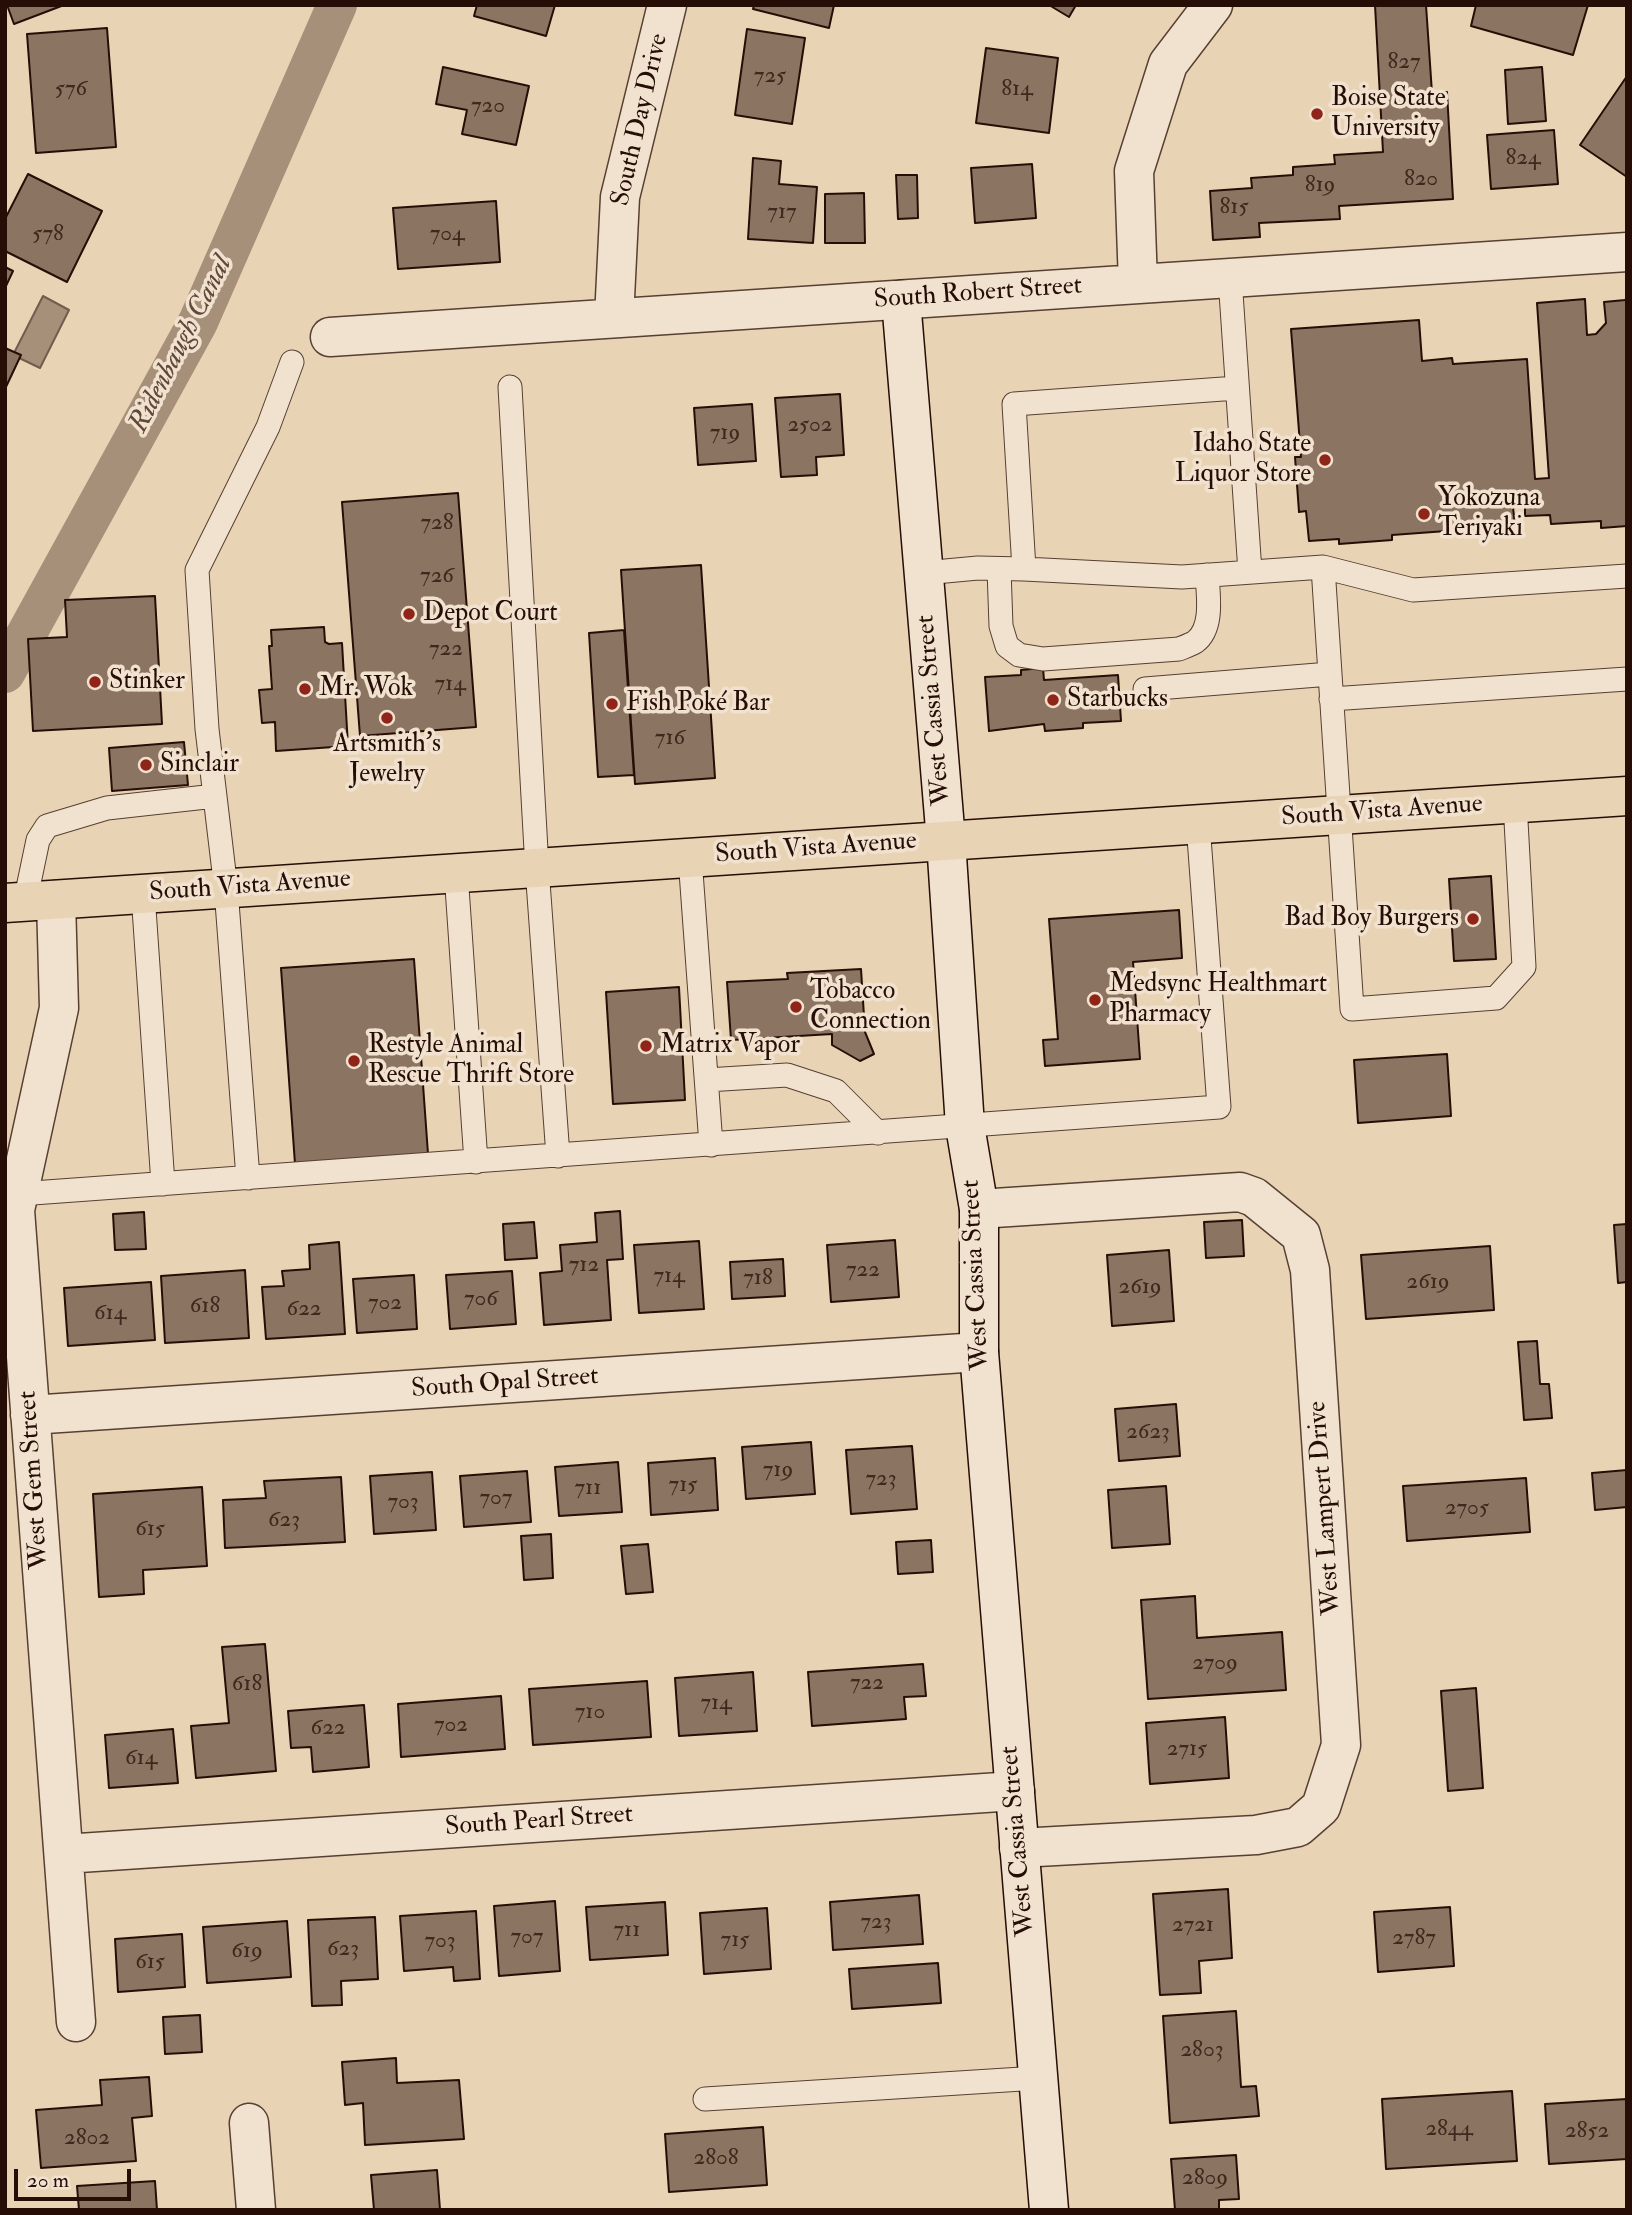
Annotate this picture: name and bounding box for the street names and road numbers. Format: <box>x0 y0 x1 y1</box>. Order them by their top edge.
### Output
street label: South Day Drive <box>606 31 676 209</box>
street label: South Robert Street <box>873 271 1083 317</box>
street label: West Cassia Street <box>911 614 959 806</box>
street label: South Vista Avenue <box>1280 789 1484 835</box>
street label: South Vista Avenue <box>714 826 918 872</box>
street label: South Vista Avenue <box>148 864 352 910</box>
street label: West Cassia Street <box>956 1179 998 1371</box>
street label: South Opal Street <box>410 1362 600 1406</box>
street label: West Gem Street <box>13 1390 57 1570</box>
street label: West Lampert Drive <box>1303 1400 1349 1616</box>
street label: West Cassia Street <box>995 1745 1043 1937</box>
street label: South Pearl Street <box>444 1800 634 1844</box>

